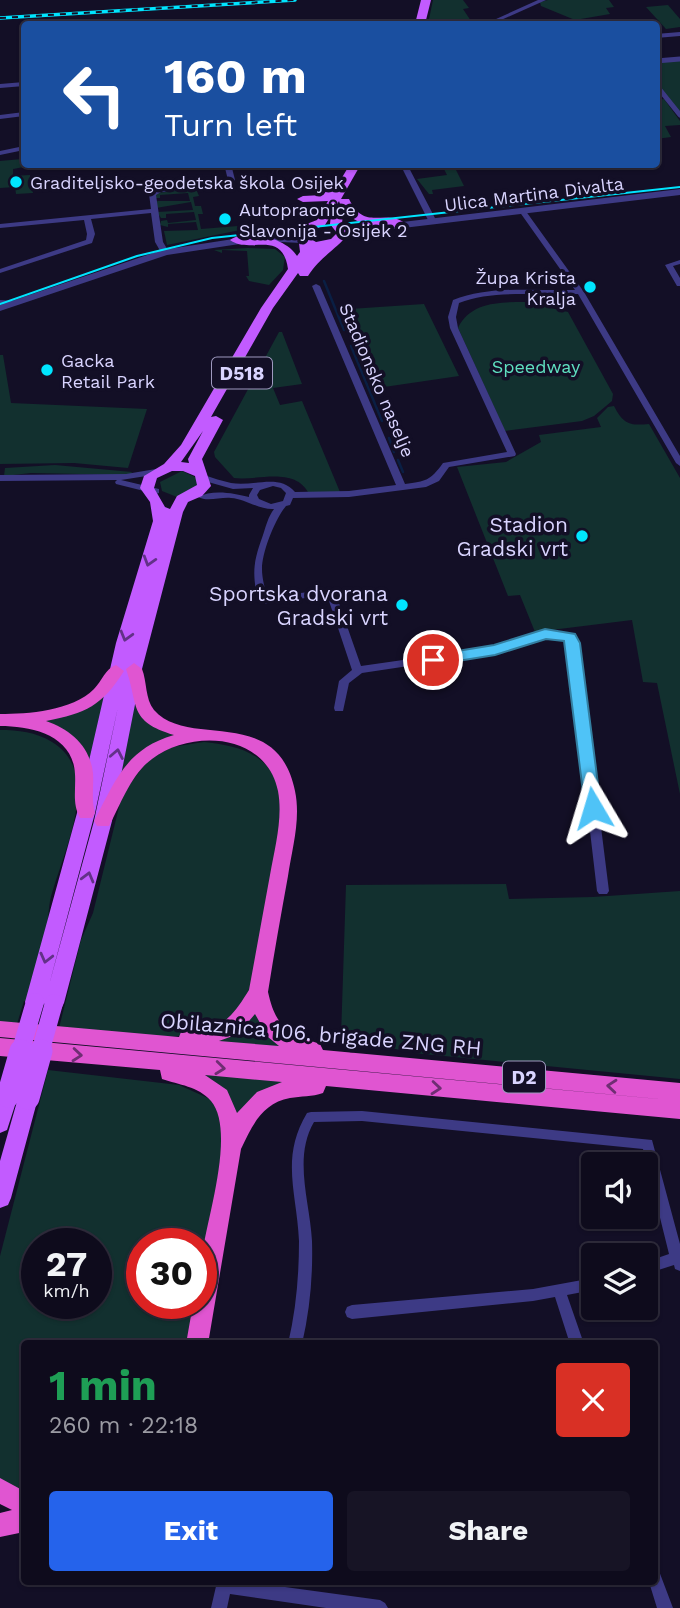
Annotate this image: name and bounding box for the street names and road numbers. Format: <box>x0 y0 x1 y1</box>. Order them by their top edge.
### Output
street label: Ulica Martina Divalta <box>443 173 625 215</box>
street label: Stadionsko naselje <box>335 300 419 460</box>
road number: D518 <box>212 358 272 388</box>
street label: Obilaznica 106. brigade ZNG RH <box>159 1007 483 1061</box>
road number: D2 <box>503 1062 545 1092</box>

